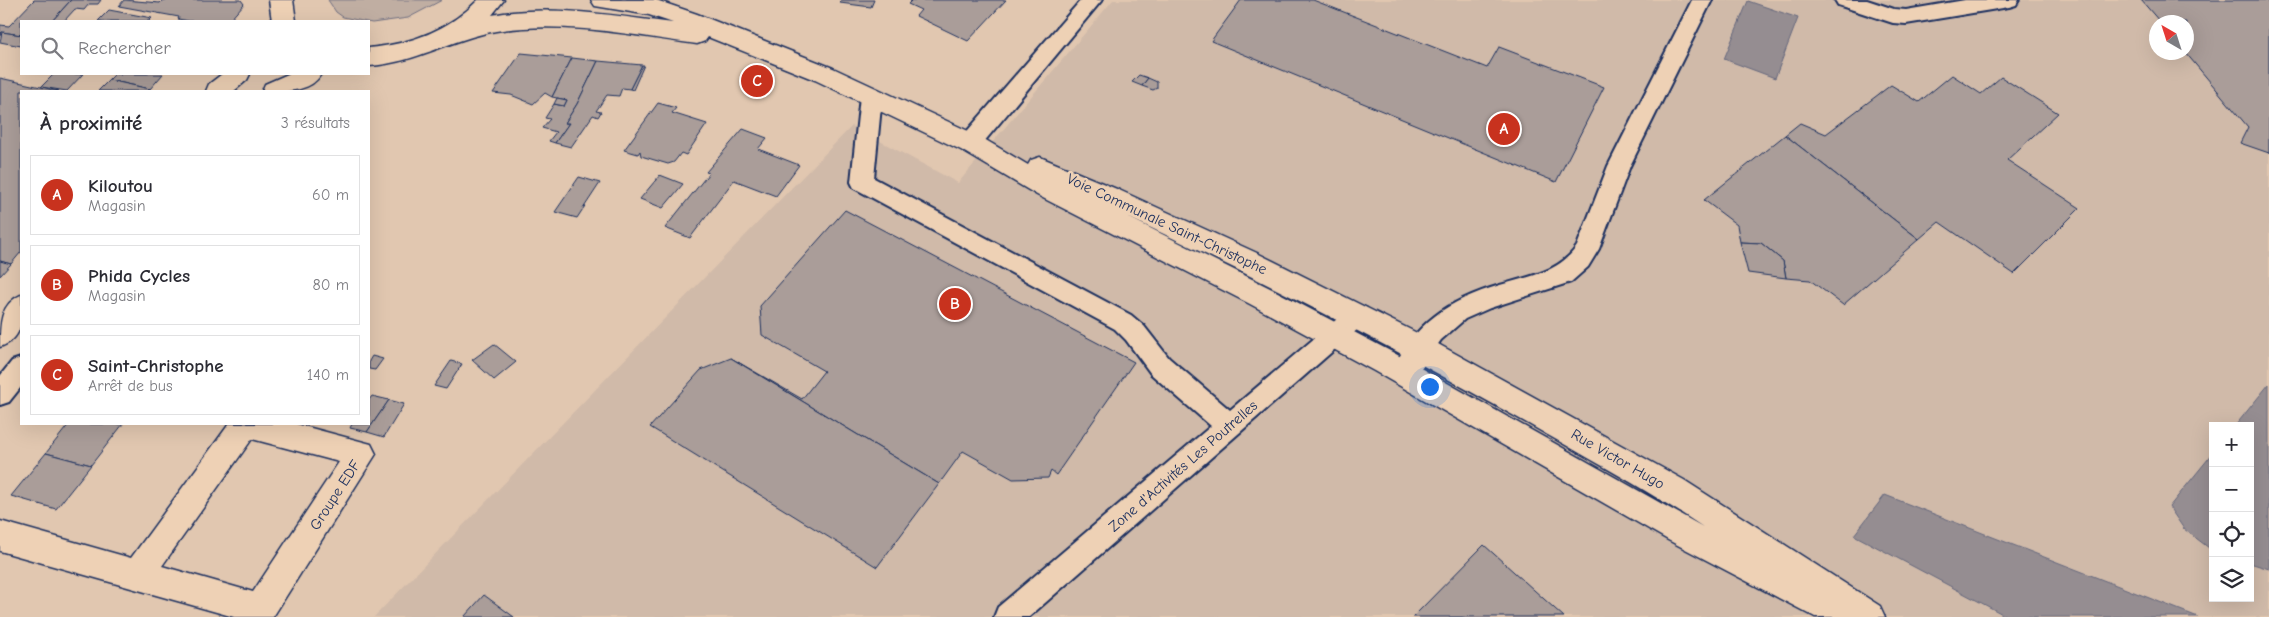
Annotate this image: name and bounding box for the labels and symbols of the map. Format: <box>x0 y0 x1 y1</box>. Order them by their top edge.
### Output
north arrow <box>2149 15 2194 60</box>
pin: C <box>741 62 773 100</box>
pin: A <box>1488 110 1520 148</box>
street label: Voie Communale Saint-Christophe <box>1064 170 1270 279</box>
pin: B <box>939 285 971 323</box>
your location <box>1417 374 1443 400</box>
street label: Zone d'Activités Les Poutrelles <box>1105 396 1261 536</box>
street label: Rue Victor Hugo <box>1568 425 1668 493</box>
street label: Groupe EDF <box>306 456 364 533</box>

